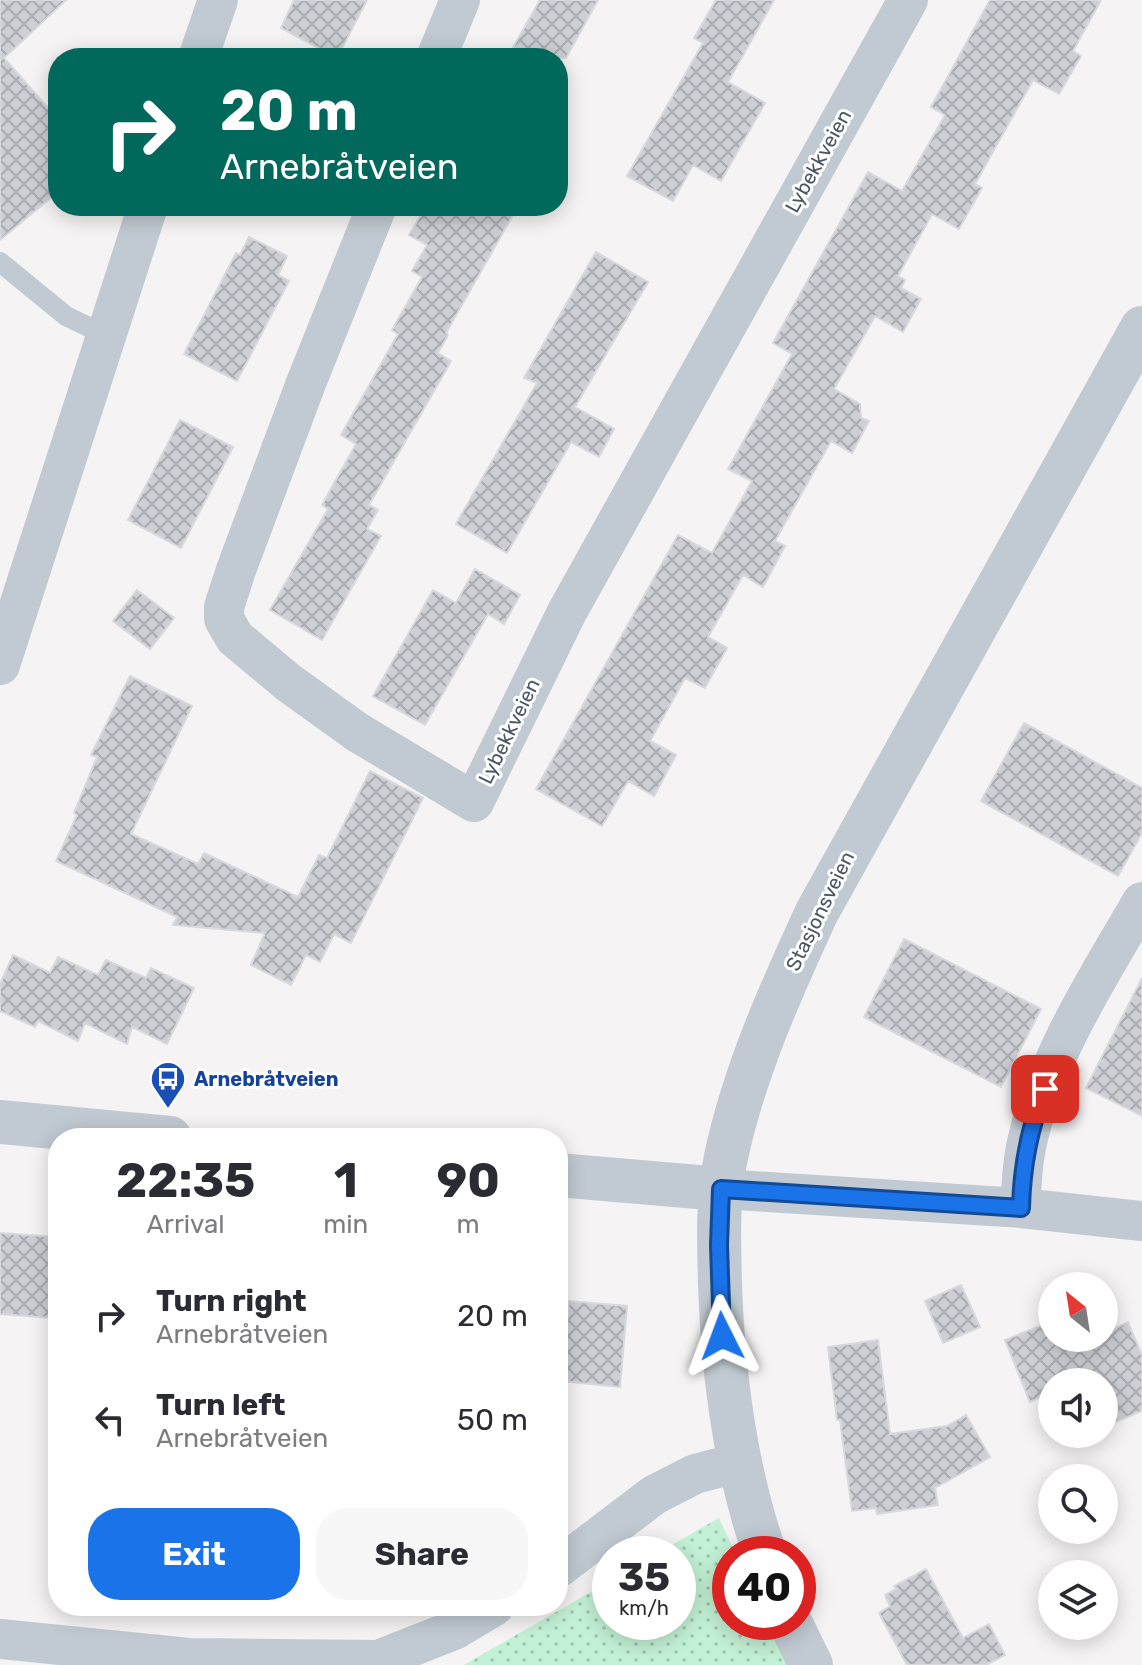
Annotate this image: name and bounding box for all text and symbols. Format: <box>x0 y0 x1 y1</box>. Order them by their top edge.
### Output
text: 20 m <box>220 78 358 144</box>
icon: right <box>88 80 192 184</box>
street label: Lybekkveien <box>780 105 856 217</box>
text: Arnebråtveien <box>220 145 458 188</box>
street label: Lybekkveien <box>473 674 545 788</box>
street label: Stasjonsveien <box>781 847 859 975</box>
pin <box>1011 1055 1079 1123</box>
bus stop icon: Arnebråtveien <box>149 1060 187 1110</box>
place label: Arnebråtveien <box>194 1067 339 1091</box>
icon: arrive <box>1023 1067 1067 1111</box>
text: 22:35 <box>116 1152 255 1209</box>
text: 1 <box>334 1152 358 1209</box>
text: 90 <box>436 1152 500 1209</box>
text: Arrival <box>147 1209 225 1240</box>
text: min <box>323 1209 368 1240</box>
text: m <box>457 1209 480 1240</box>
north arrow <box>1038 1272 1118 1352</box>
map controls <box>1038 1272 1118 1640</box>
text: Turn right <box>156 1283 307 1319</box>
icon: right <box>88 1294 132 1338</box>
position arrow <box>680 1294 764 1378</box>
text: 20 m <box>457 1298 528 1334</box>
text: Arnebråtveien <box>156 1319 328 1350</box>
button: sound <box>1038 1368 1118 1448</box>
text: Turn left <box>156 1387 286 1423</box>
icon: left <box>88 1398 132 1442</box>
text: 50 m <box>457 1402 528 1438</box>
text: Arnebråtveien <box>156 1423 328 1454</box>
button: search <box>1038 1464 1118 1544</box>
button: Exit <box>88 1508 300 1600</box>
button: Share <box>316 1508 528 1600</box>
speed limit sign: 40 <box>712 1536 816 1640</box>
text: 35 <box>618 1554 670 1601</box>
button: layers <box>1038 1560 1118 1640</box>
text: km/h <box>619 1596 669 1620</box>

